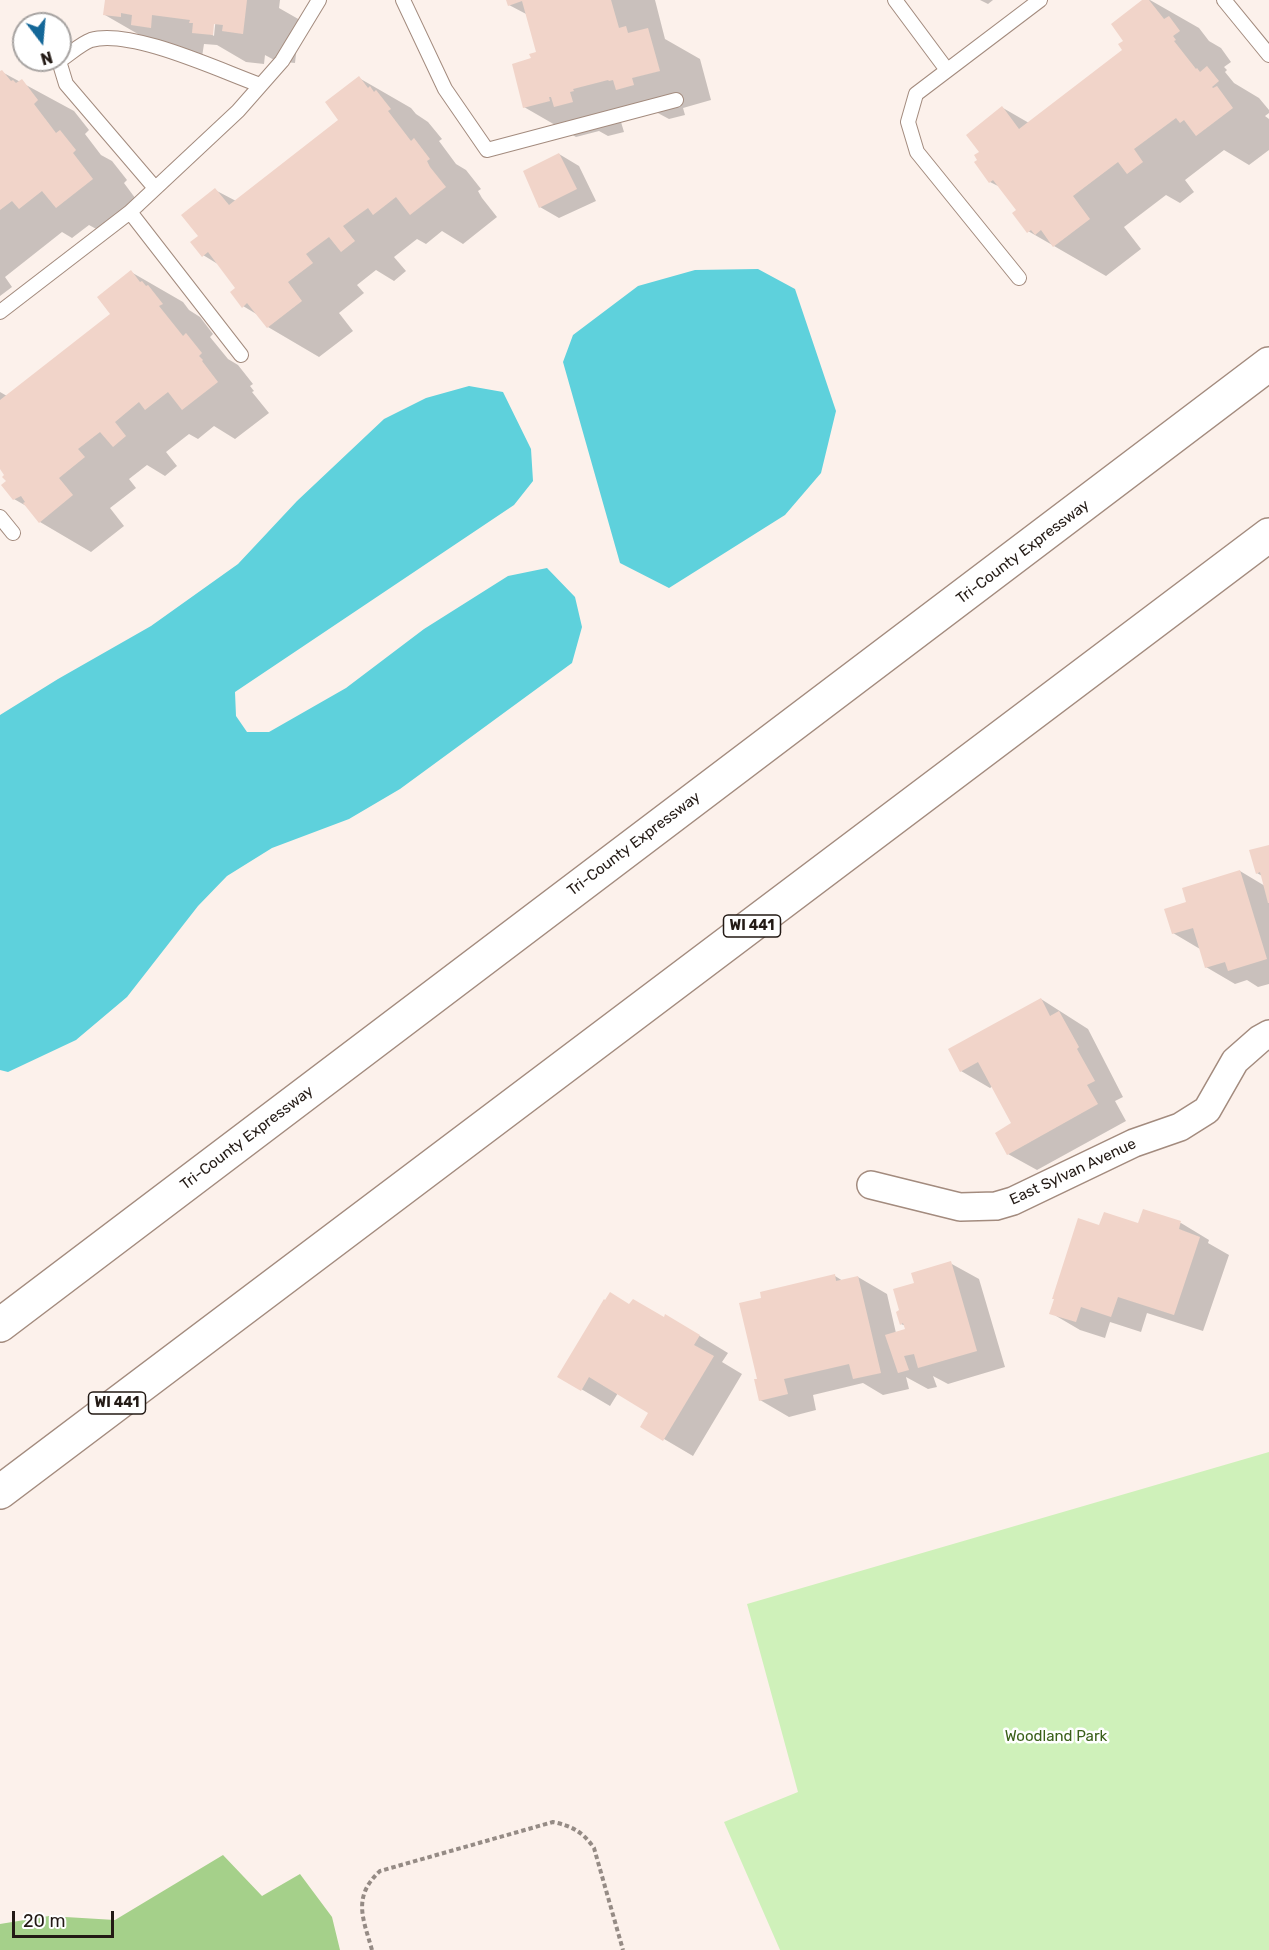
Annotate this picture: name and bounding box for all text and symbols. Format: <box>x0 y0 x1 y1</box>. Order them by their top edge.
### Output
north arrow <box>12 12 72 72</box>
text: N <box>38 47 55 69</box>
street label: Tri-County Expressway <box>953 496 1093 608</box>
street label: Tri-County Expressway <box>564 788 704 900</box>
road number: WI 441 <box>724 915 780 937</box>
street label: Tri-County Expressway <box>177 1082 317 1194</box>
street label: East Sylvan Avenue <box>1007 1135 1139 1209</box>
road number: WI 441 <box>88 1392 146 1414</box>
park label: Woodland Park <box>1005 1728 1107 1746</box>
scale bar <box>15 1899 117 1937</box>
text: 20 m <box>23 1910 65 1932</box>

